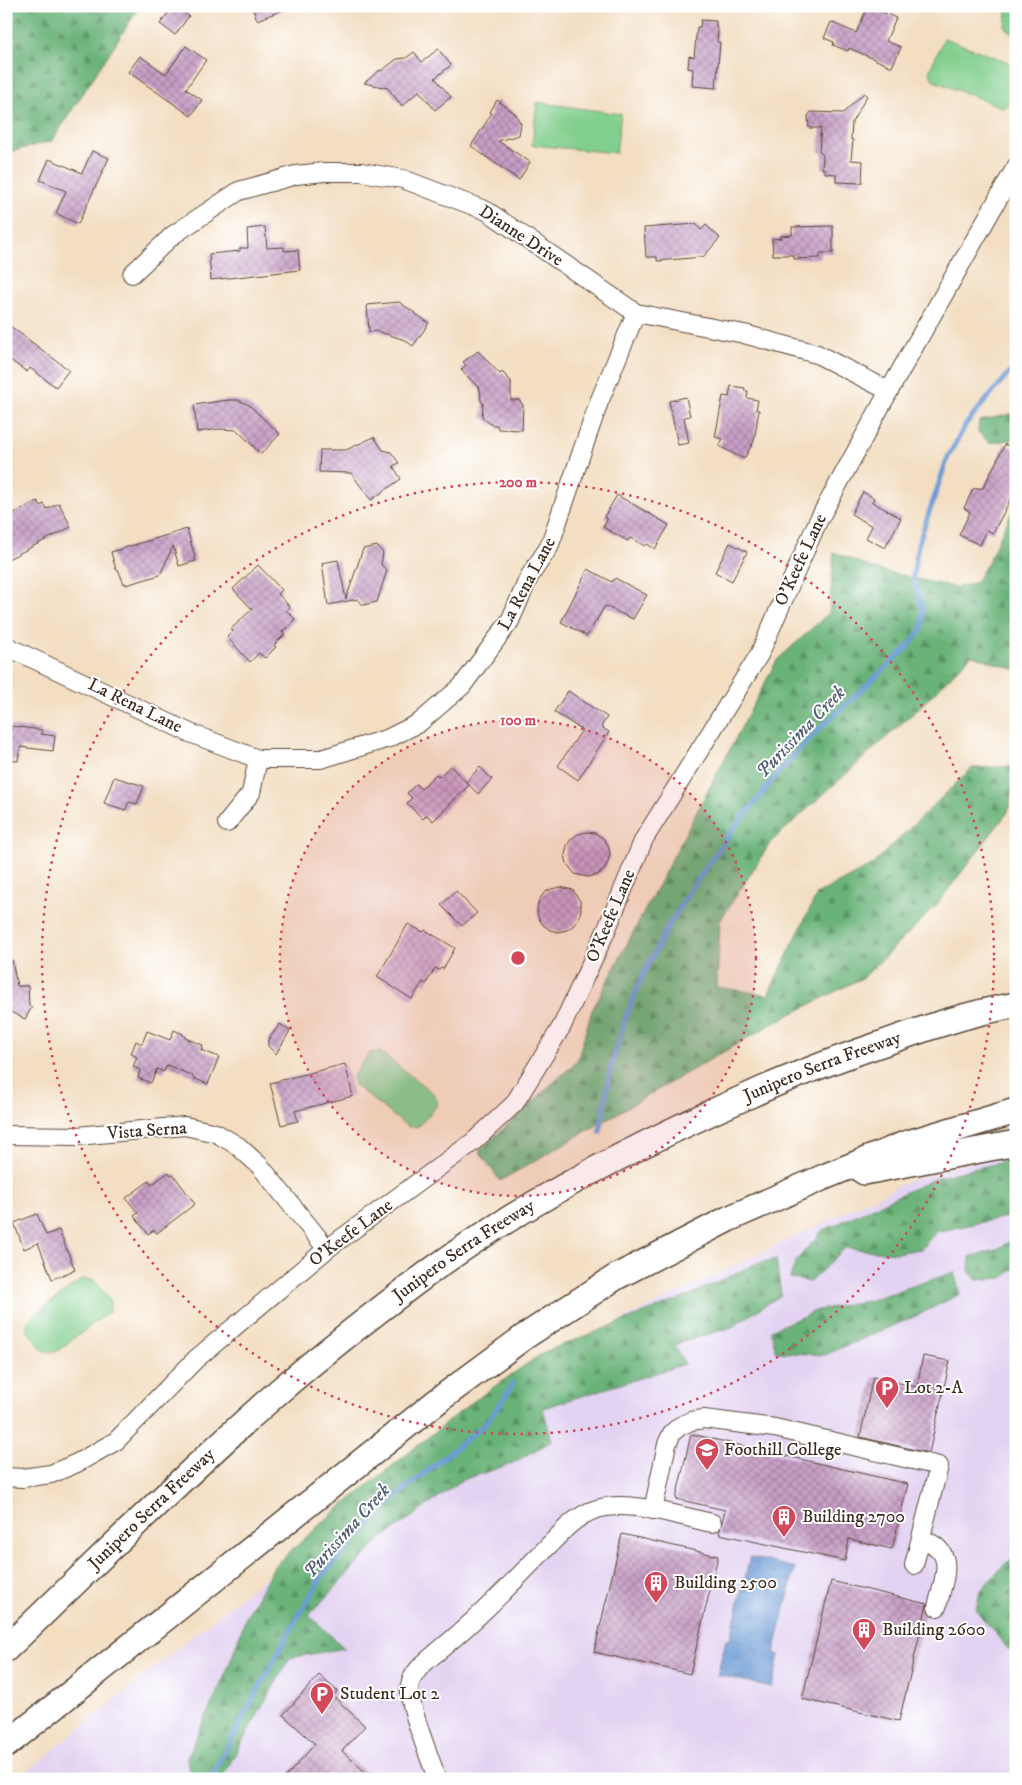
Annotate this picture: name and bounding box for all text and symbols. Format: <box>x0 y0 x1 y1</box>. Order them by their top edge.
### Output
street label: Dianne Drive <box>475 201 567 271</box>
text: 200 m <box>499 473 538 492</box>
street label: O'Keefe Lane <box>770 510 832 610</box>
street label: La Rena Lane <box>493 534 561 634</box>
street label: La Rena Lane <box>84 674 186 738</box>
water label: Purissima Creek <box>752 681 850 783</box>
text: 100 m <box>500 711 537 730</box>
street label: O'Keefe Lane <box>582 866 640 966</box>
centre of rings <box>509 949 527 967</box>
street label: Junipero Serra Freeway <box>739 1027 904 1108</box>
street label: Vista Serna <box>105 1117 188 1145</box>
street label: O'Keefe Lane <box>305 1194 397 1272</box>
street label: Junipero Serra Freeway <box>387 1195 539 1308</box>
parking icon: Lot 2-A <box>874 1375 900 1409</box>
place label: Lot 2-A <box>904 1377 963 1399</box>
school or university icon: Foothill College <box>694 1437 720 1471</box>
place label: Foothill College <box>724 1439 842 1461</box>
street label: Junipero Serra Freeway <box>82 1443 220 1576</box>
water label: Purissima Creek <box>299 1479 395 1583</box>
building icon: Building 2700 <box>771 1504 797 1538</box>
place label: Building 2700 <box>802 1506 905 1528</box>
building icon: Building 2500 <box>643 1570 669 1604</box>
place label: Building 2500 <box>674 1572 777 1594</box>
building icon: Building 2600 <box>851 1617 877 1651</box>
place label: Building 2600 <box>882 1619 985 1641</box>
parking icon: Student Lot 2 <box>309 1681 335 1715</box>
place label: Student Lot 2 <box>340 1683 440 1705</box>

